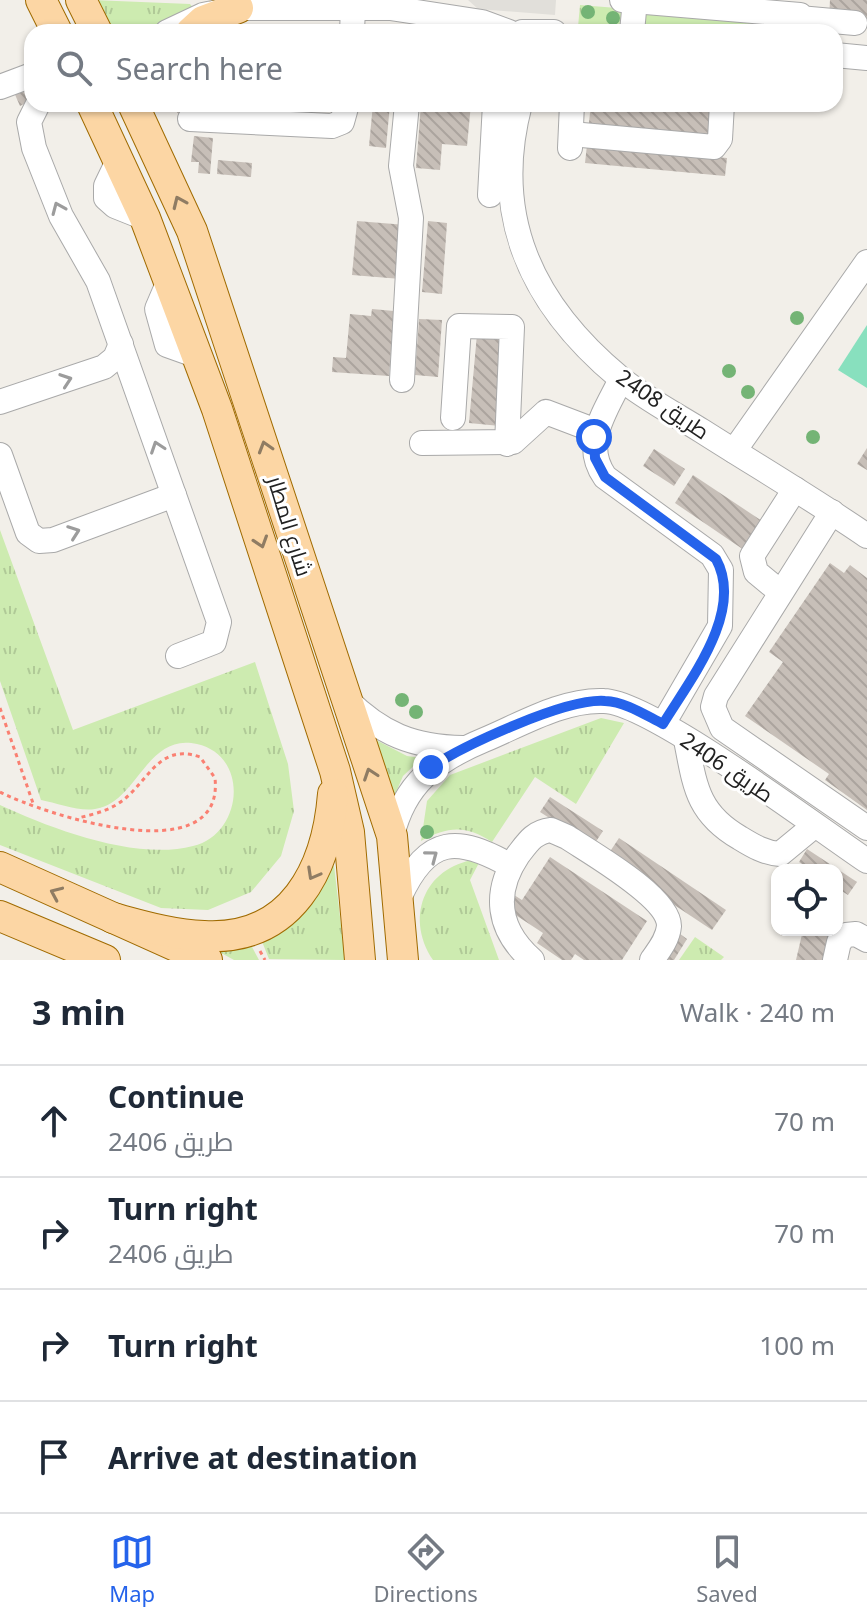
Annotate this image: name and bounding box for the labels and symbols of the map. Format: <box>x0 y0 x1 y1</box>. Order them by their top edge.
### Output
one-way arrow <box>172 196 188 210</box>
one-way arrow <box>52 201 68 216</box>
street label: طريق 2408 <box>611 361 716 445</box>
one-way arrow <box>59 373 72 389</box>
route start <box>576 419 612 455</box>
one-way arrow <box>151 441 167 455</box>
one-way arrow <box>258 441 274 454</box>
street label: شارع المطار <box>260 470 320 580</box>
one-way arrow <box>67 526 81 542</box>
one-way arrow <box>251 535 267 549</box>
street label: طريق 2406 <box>675 724 780 808</box>
route end <box>413 749 449 785</box>
one-way arrow <box>364 768 380 782</box>
one-way arrow <box>423 851 438 866</box>
one-way arrow <box>308 865 323 880</box>
one-way arrow <box>50 886 65 902</box>

